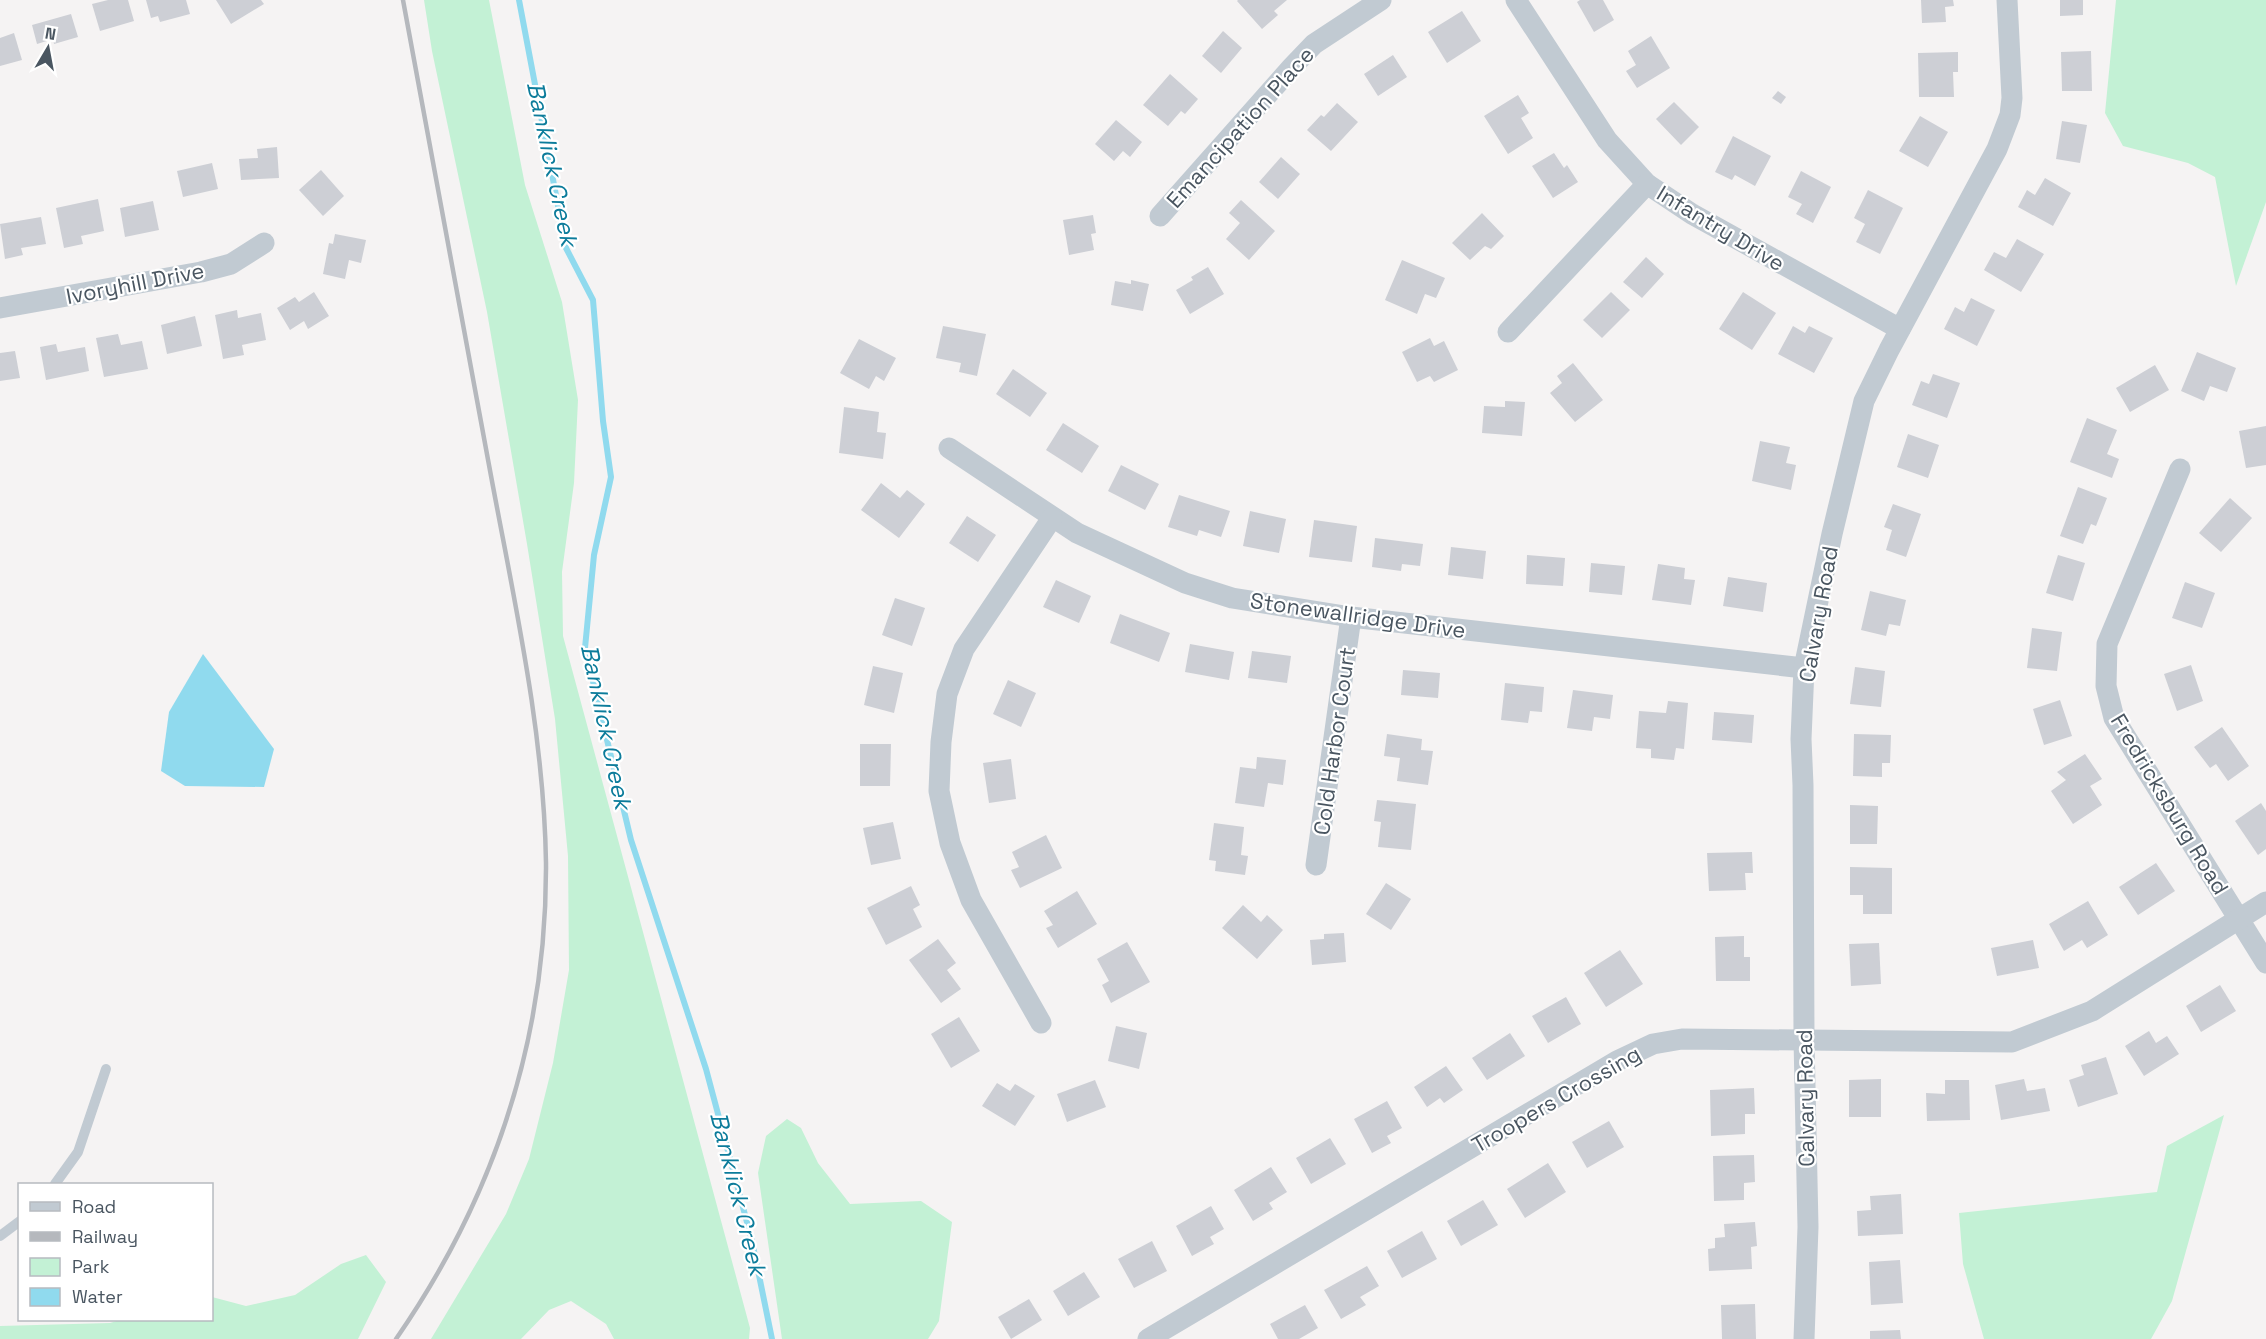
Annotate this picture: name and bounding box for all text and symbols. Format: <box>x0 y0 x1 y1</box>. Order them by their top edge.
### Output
north arrow <box>18 18 78 78</box>
text: N <box>43 22 58 45</box>
street label: Emancipation Place <box>1160 41 1320 213</box>
water label: Banklick Creek <box>520 79 586 252</box>
street label: Infantry Drive <box>1652 179 1790 277</box>
street label: Ivoryhill Drive <box>64 256 206 310</box>
street label: Calvary Road <box>1792 544 1844 684</box>
street label: Stonewallridge Drive <box>1248 586 1468 644</box>
water label: Banklick Creek <box>574 642 640 815</box>
street label: Cold Harbor Court <box>1307 645 1361 837</box>
street label: Fredricksburg Road <box>2105 708 2235 900</box>
street label: Calvary Road <box>1790 1029 1820 1167</box>
street label: Troopers Crossing <box>1466 1039 1646 1159</box>
water label: Banklick Creek <box>703 1109 775 1282</box>
legend <box>18 1183 213 1321</box>
text: Road <box>72 1195 116 1218</box>
text: Railway <box>72 1225 138 1248</box>
text: Park <box>72 1255 110 1278</box>
text: Water <box>72 1285 123 1308</box>

